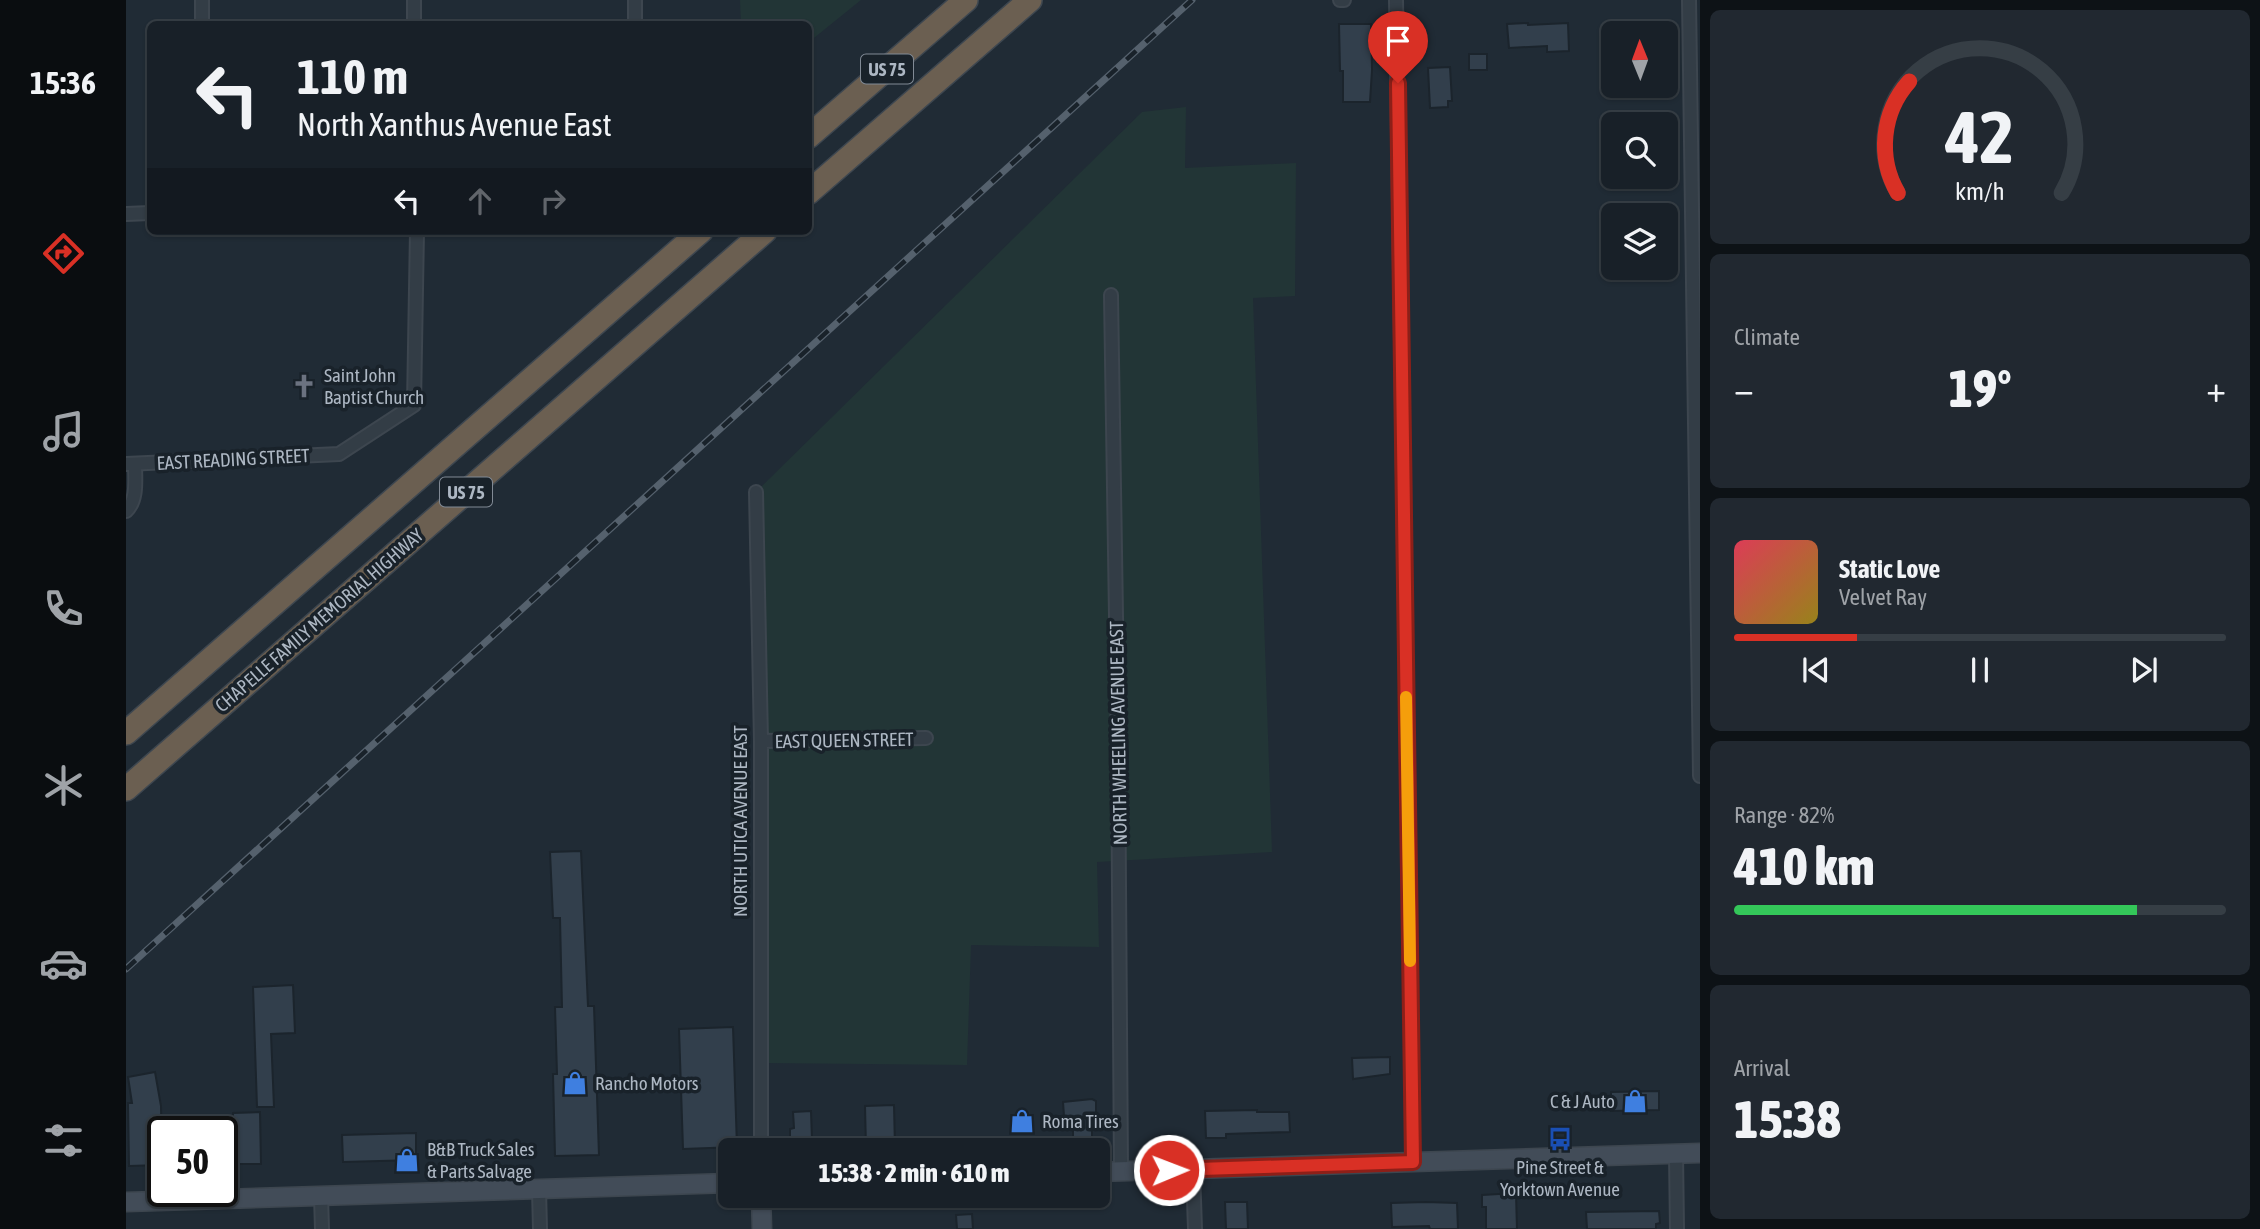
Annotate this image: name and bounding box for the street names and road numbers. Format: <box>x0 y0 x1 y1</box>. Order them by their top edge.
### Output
road number: US 75 <box>861 55 913 84</box>
street label: EAST READING STREET <box>156 444 311 474</box>
road number: US 75 <box>440 478 492 506</box>
street label: CHAPELLE FAMILY MEMORIAL HIGHWAY <box>210 523 428 716</box>
street label: NORTH WHEELING AVENUE EAST <box>1105 620 1131 845</box>
street label: NORTH UTICA AVENUE EAST <box>729 724 751 917</box>
street label: EAST QUEEN STREET <box>774 728 914 752</box>

